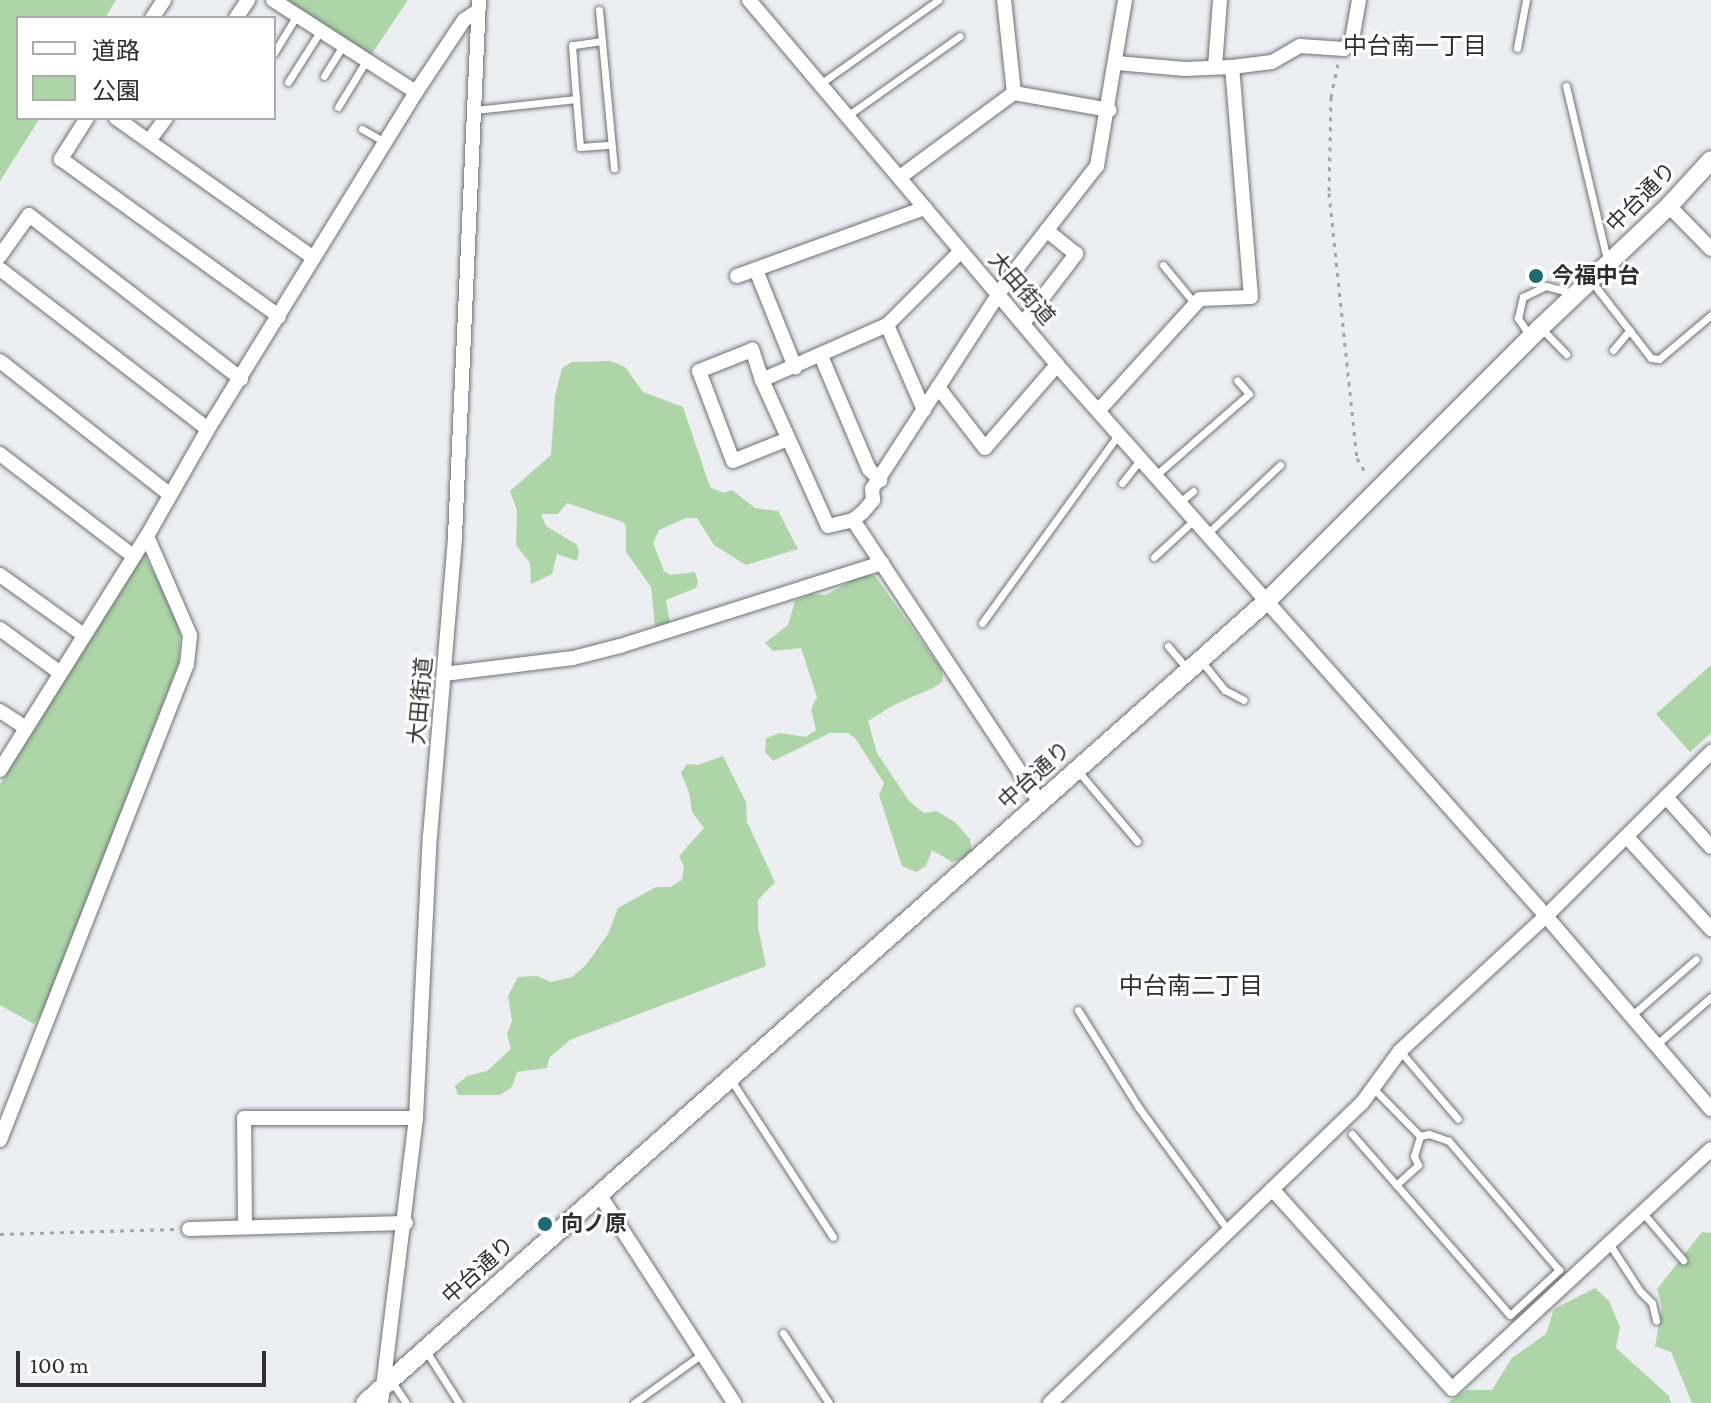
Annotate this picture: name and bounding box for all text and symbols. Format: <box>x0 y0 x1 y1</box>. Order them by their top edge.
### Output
legend <box>16 16 276 120</box>
district label: 中台南一丁目 <box>1343 32 1487 60</box>
text: 道路 <box>92 37 140 64</box>
text: 公園 <box>92 77 140 104</box>
street label: 中台通り <box>1601 157 1681 237</box>
street label: 大田街道 <box>983 246 1061 330</box>
place label: 今福中台 <box>1552 263 1640 289</box>
marker: 今福中台 <box>1527 267 1545 285</box>
street label: 大田街道 <box>403 656 437 746</box>
street label: 中台通り <box>992 736 1076 814</box>
district label: 中台南二丁目 <box>1119 972 1263 1000</box>
place label: 向ノ原 <box>561 1211 627 1237</box>
marker: 向ノ原 <box>536 1215 554 1233</box>
street label: 中台通り <box>436 1231 520 1309</box>
scale bar <box>20 1335 270 1385</box>
text: 100 m <box>30 1351 89 1378</box>

